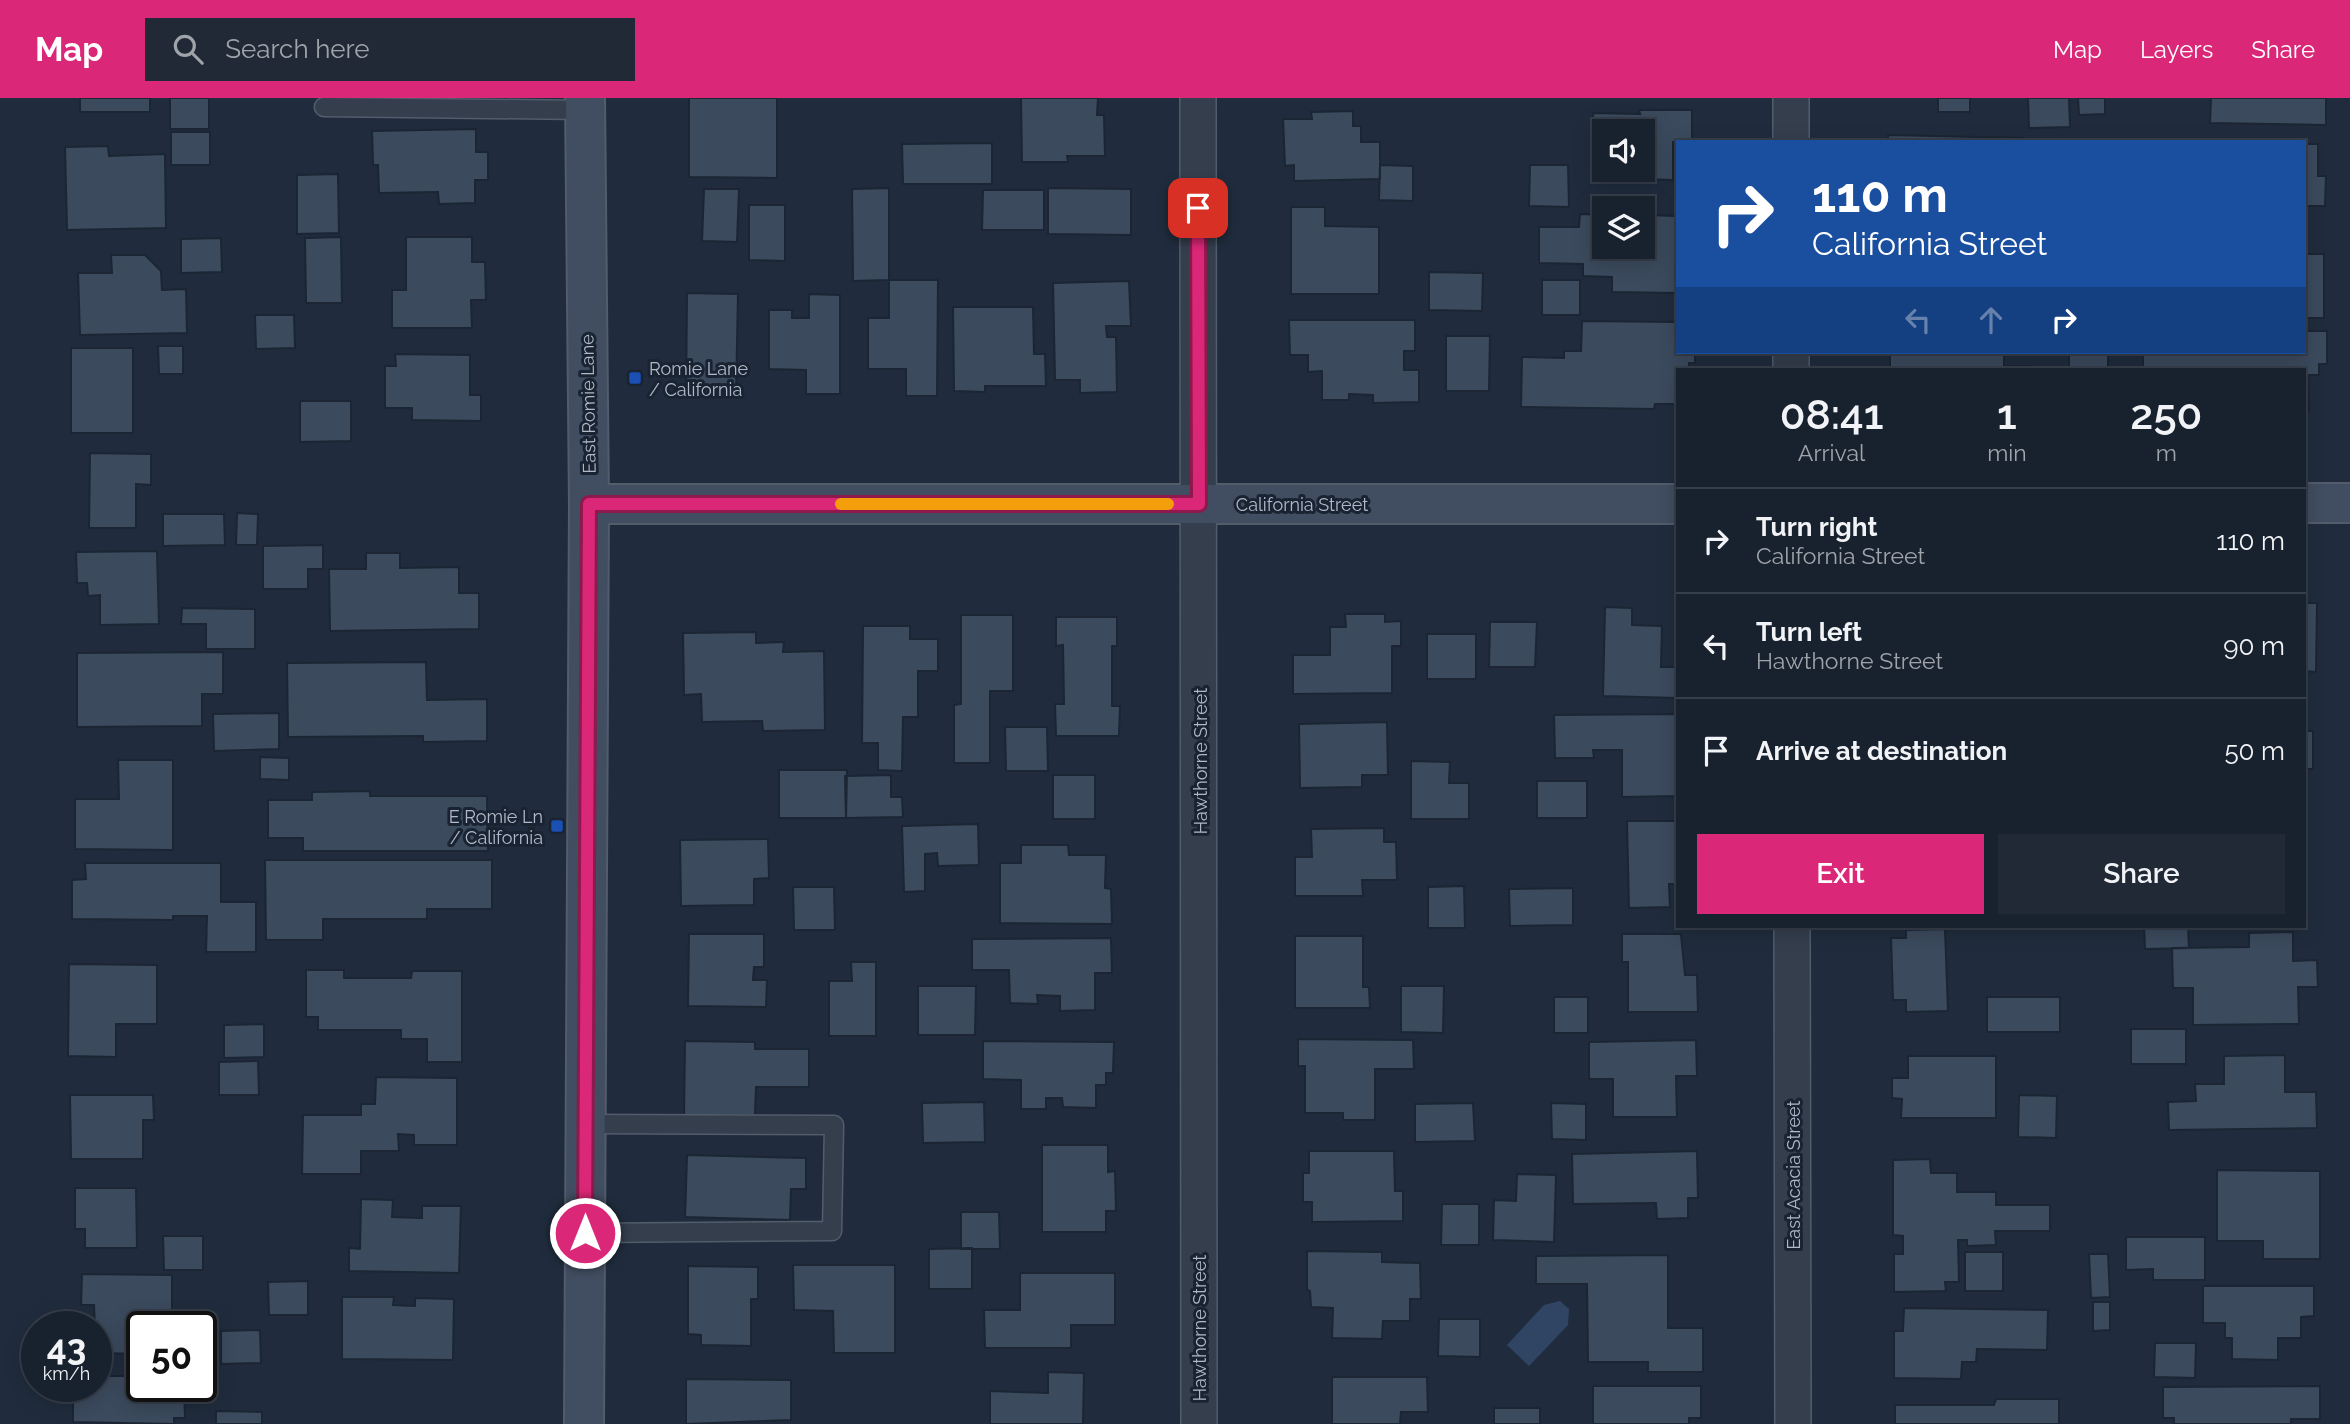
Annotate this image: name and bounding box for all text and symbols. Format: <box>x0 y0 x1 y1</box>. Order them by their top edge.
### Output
search box <box>145 18 635 81</box>
text: Map <box>35 30 103 69</box>
icon: search <box>169 30 207 68</box>
text: Search here <box>225 34 370 64</box>
text: Map <box>2053 35 2102 64</box>
text: Layers <box>2140 35 2213 64</box>
text: Share <box>2251 35 2315 64</box>
map controls <box>1592 119 1655 259</box>
button: sound <box>1592 119 1655 182</box>
text: 110 m <box>1812 166 1948 223</box>
icon: right <box>1697 168 1788 259</box>
pin <box>1168 178 1228 238</box>
icon: arrive <box>1179 189 1217 227</box>
button: layers <box>1592 196 1655 259</box>
text: California Street <box>1812 225 2047 262</box>
icon: left <box>1899 301 1937 339</box>
icon: ahead <box>1972 301 2010 339</box>
icon: right <box>2045 301 2083 339</box>
street label: East Romie Lane <box>576 334 600 474</box>
place label: Romie Lane / California <box>649 358 749 400</box>
marker: Romie Lane / California <box>627 370 643 386</box>
text: 08:41 <box>1780 390 1884 439</box>
text: 1 <box>1997 390 2017 439</box>
text: 250 <box>2130 390 2202 439</box>
text: Arrival <box>1798 439 1865 466</box>
text: min <box>1987 439 2027 466</box>
text: m <box>2156 439 2177 466</box>
street label: California Street <box>1236 494 1368 515</box>
text: Turn right <box>1756 512 1877 542</box>
icon: right <box>1697 522 1735 560</box>
text: 110 m <box>2216 526 2285 556</box>
text: California Street <box>1756 542 1925 569</box>
text: Turn left <box>1756 617 1862 647</box>
icon: left <box>1697 627 1735 665</box>
text: 90 m <box>2223 631 2285 661</box>
text: Hawthorne Street <box>1756 647 1943 674</box>
street label: Hawthorne Street <box>1190 688 1211 834</box>
icon: arrive <box>1697 732 1735 770</box>
text: Arrive at destination <box>1756 736 2007 766</box>
text: 50 m <box>2224 736 2285 766</box>
place label: E Romie Ln / California <box>449 806 543 848</box>
marker: E Romie Ln / California <box>549 818 565 834</box>
button: Exit <box>1697 834 1984 914</box>
button: Share <box>1998 834 2285 914</box>
street label: East Acacia Street <box>1783 1100 1804 1250</box>
position arrow <box>548 1196 622 1270</box>
street label: Hawthorne Street <box>1189 1255 1210 1401</box>
speed limit sign: 50 <box>126 1311 217 1402</box>
text: 43 <box>47 1327 86 1368</box>
text: km/h <box>43 1363 90 1384</box>

